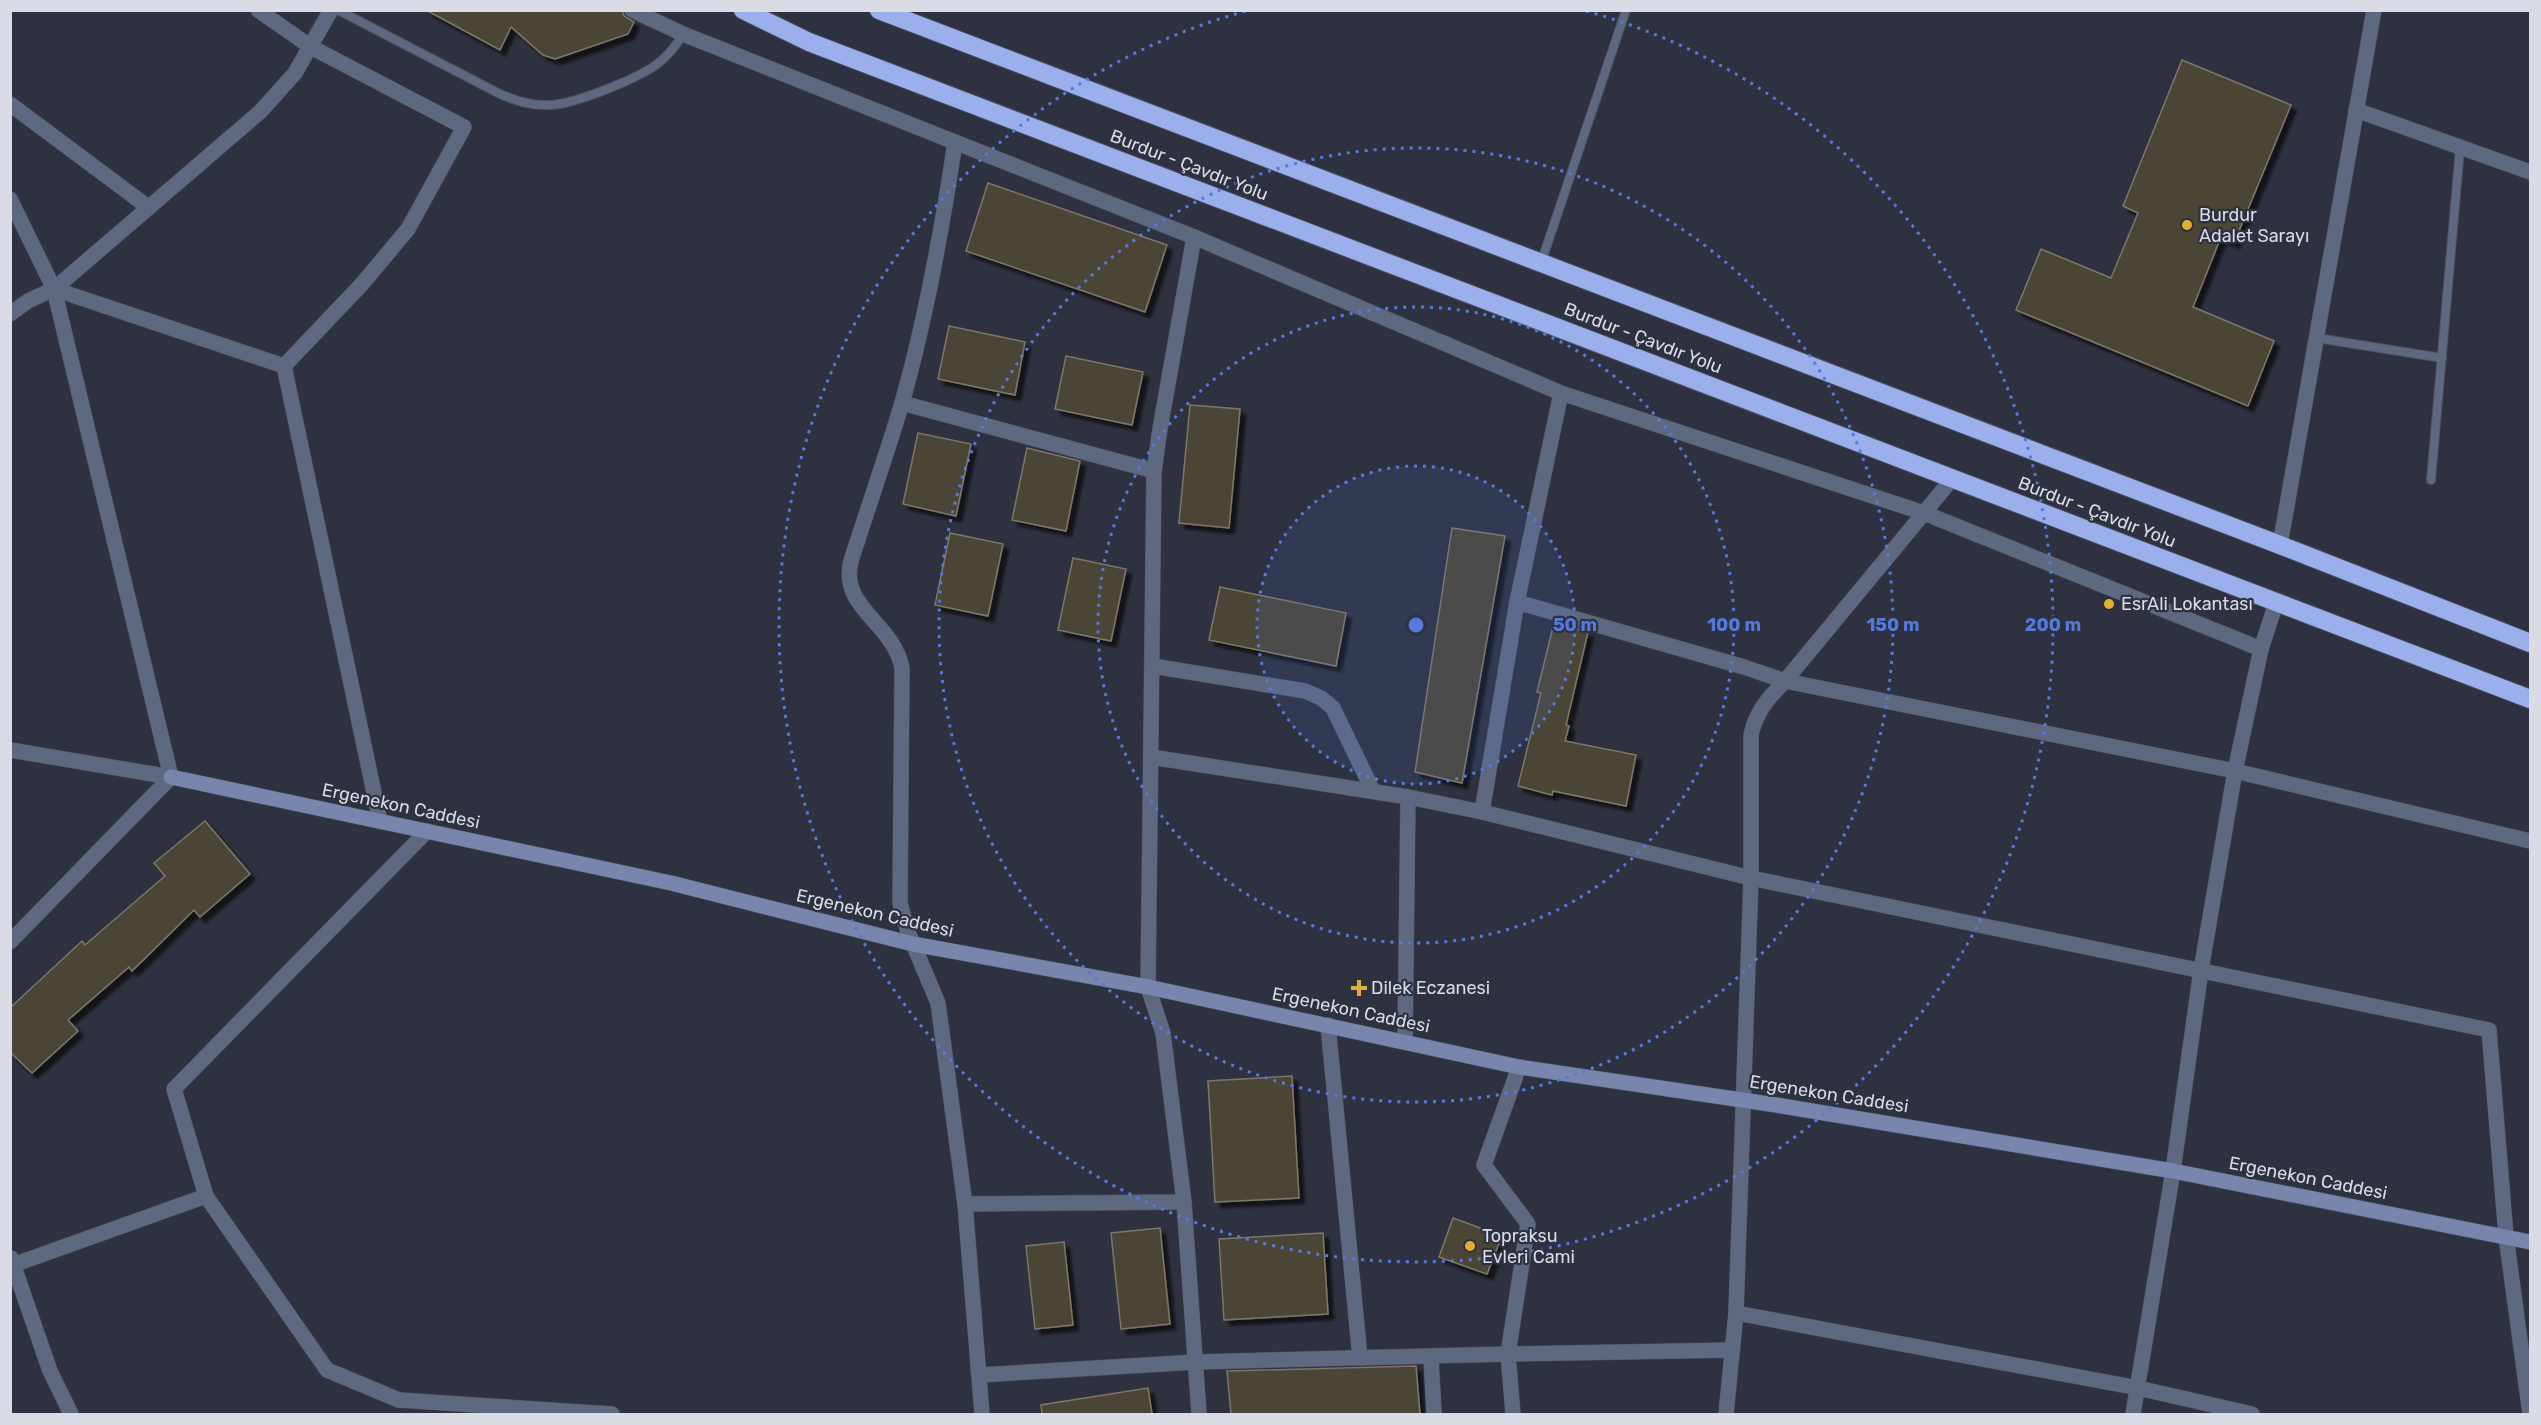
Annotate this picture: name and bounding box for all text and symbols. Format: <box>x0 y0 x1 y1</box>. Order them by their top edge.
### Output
street label: Burdur - Çavdır Yolu <box>1107 125 1271 205</box>
place label: Burdur Adalet Sarayı <box>2199 204 2309 247</box>
marker: Burdur Adalet Sarayı <box>2180 218 2194 232</box>
street label: Burdur - Çavdır Yolu <box>1561 298 1725 378</box>
street label: Burdur - Çavdır Yolu <box>2015 472 2179 552</box>
place label: EsrAli Lokantası <box>2121 593 2253 615</box>
marker: EsrAli Lokantası <box>2102 597 2116 611</box>
text: 50 m <box>1553 614 1597 636</box>
text: 100 m <box>1707 614 1761 636</box>
text: 150 m <box>1866 614 1920 636</box>
text: 200 m <box>2025 614 2081 636</box>
centre of rings <box>1406 615 1426 635</box>
street label: Ergenekon Caddesi <box>320 779 482 833</box>
street label: Ergenekon Caddesi <box>794 884 956 942</box>
place label: Dilek Eczanesi <box>1371 977 1490 999</box>
marker: Dilek Eczanesi <box>1352 981 1366 995</box>
street label: Ergenekon Caddesi <box>1270 983 1432 1037</box>
street label: Ergenekon Caddesi <box>1748 1071 1910 1117</box>
street label: Ergenekon Caddesi <box>2227 1152 2389 1204</box>
place label: Topraksu Evleri Cami <box>1482 1225 1575 1268</box>
marker: Topraksu Evleri Cami <box>1463 1239 1477 1253</box>

